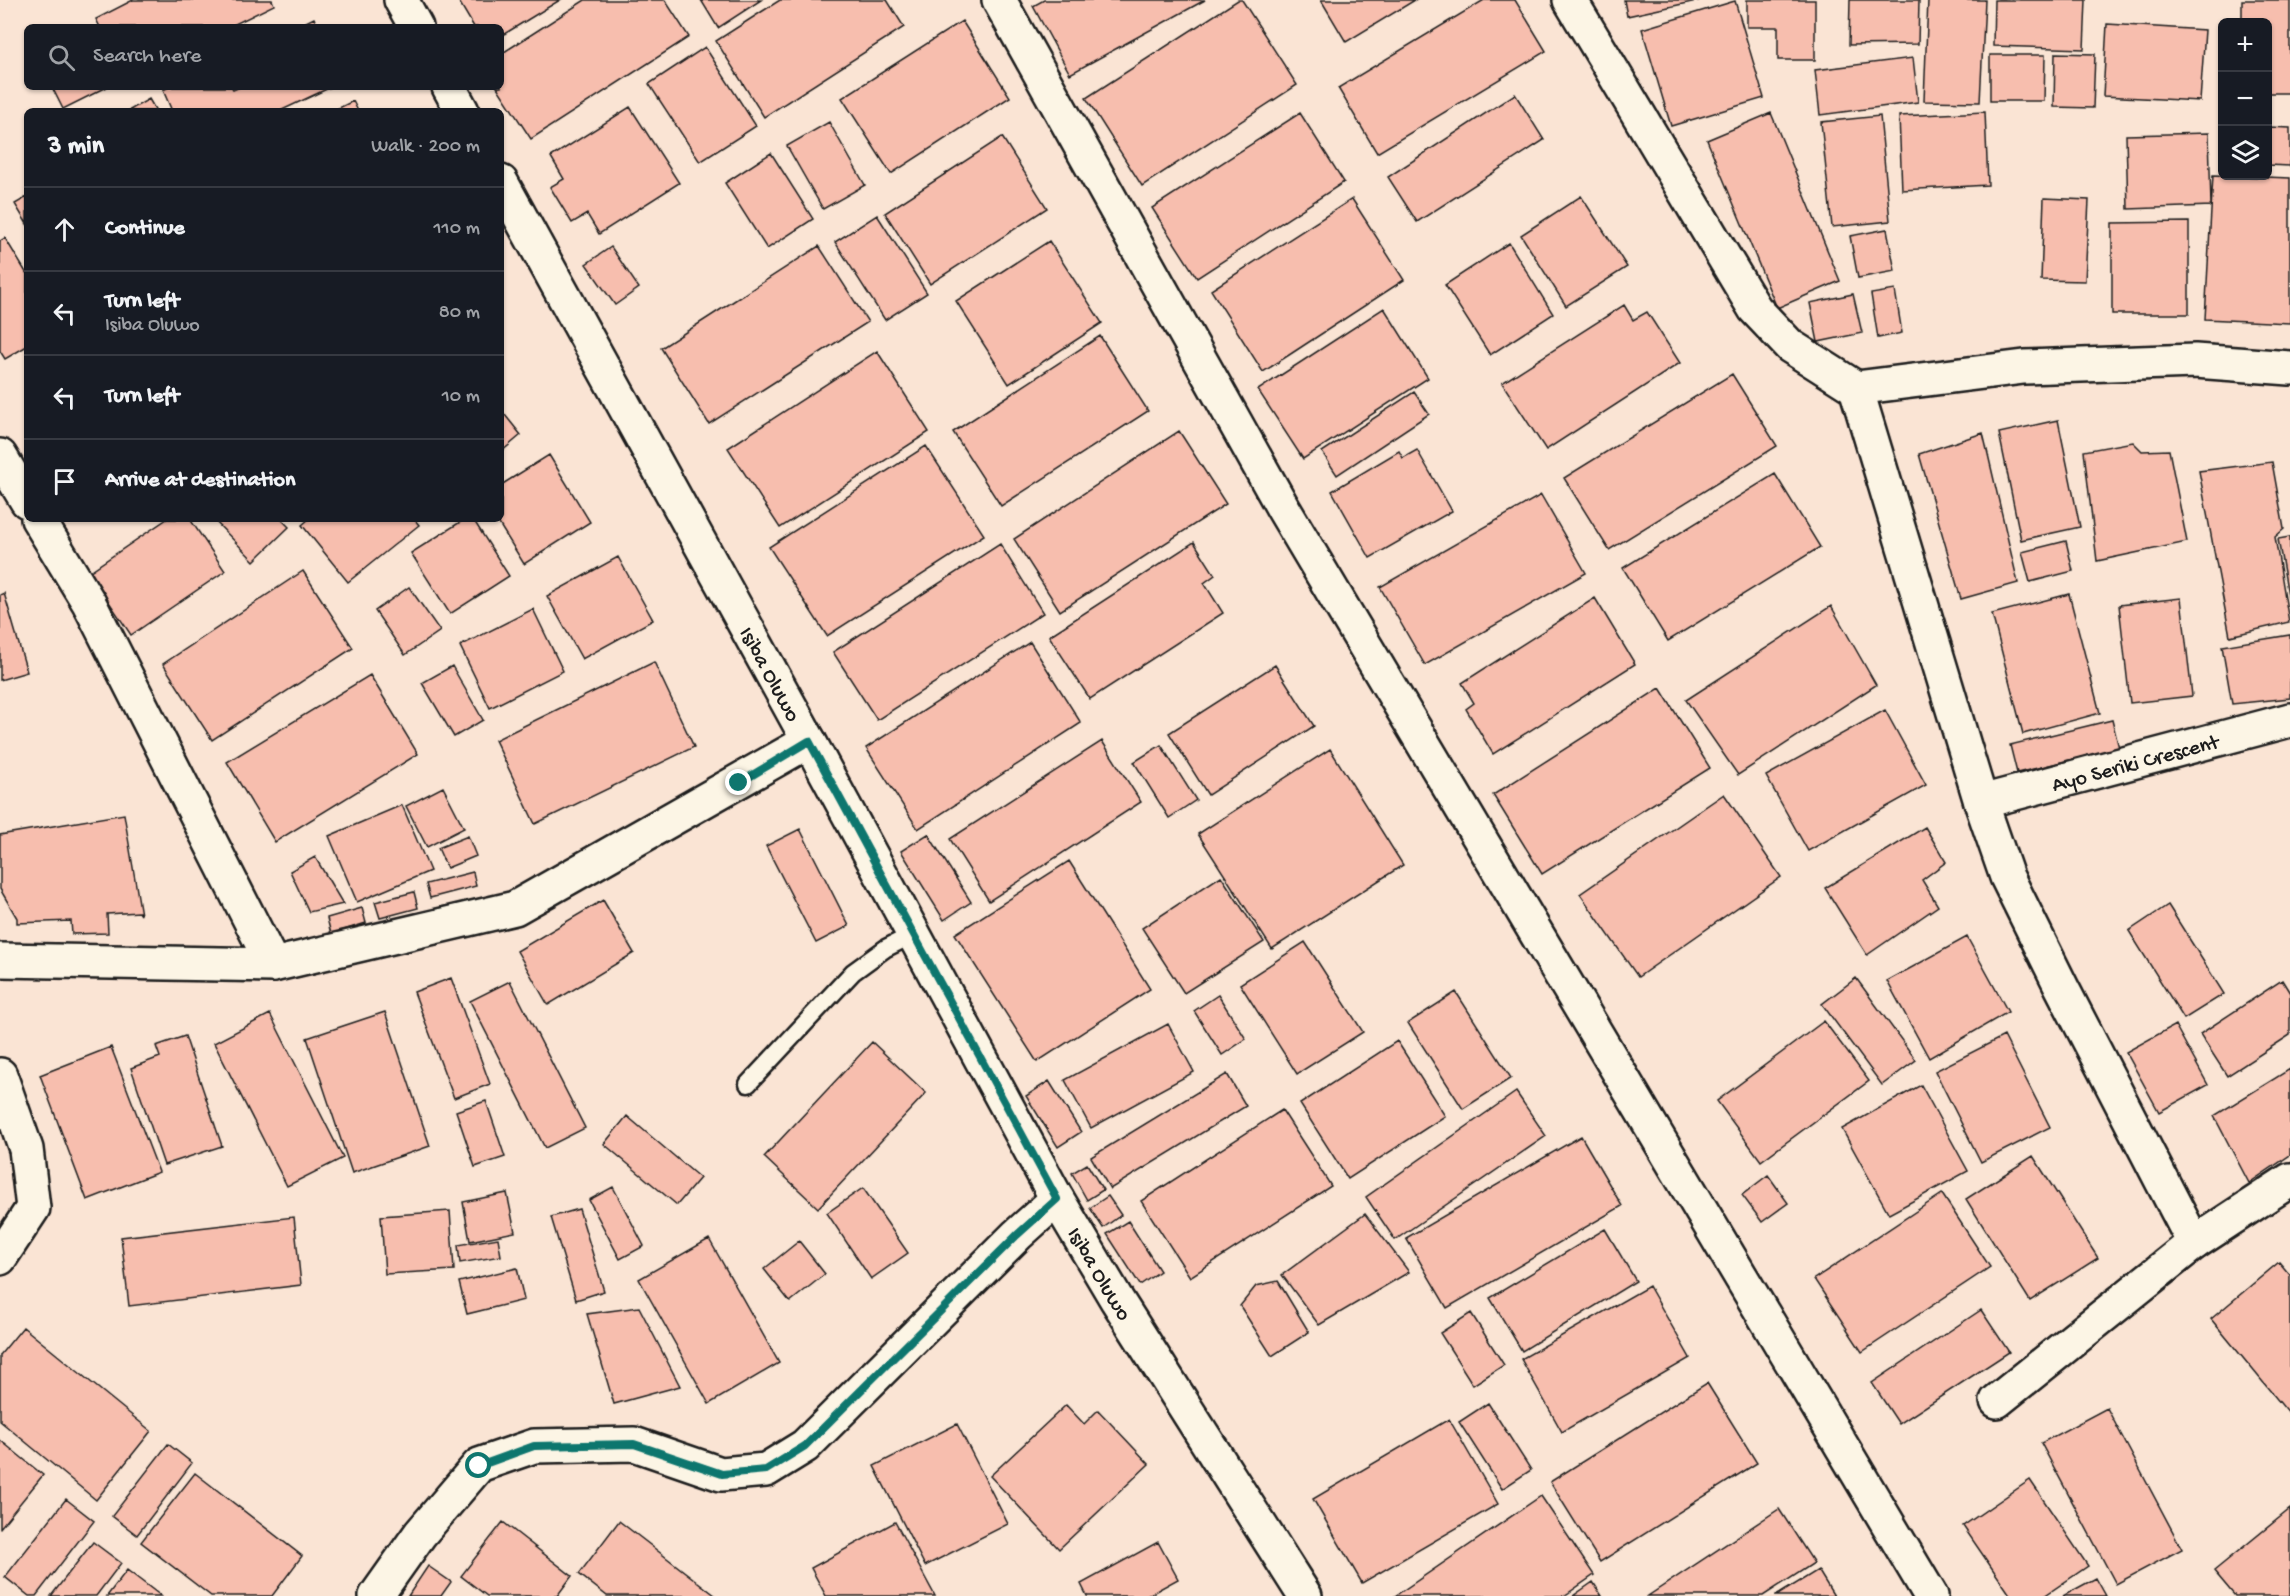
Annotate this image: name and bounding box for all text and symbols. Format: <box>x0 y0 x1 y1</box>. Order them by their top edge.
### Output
map controls <box>2218 18 2272 180</box>
button: + <box>2218 18 2272 72</box>
search box <box>24 24 504 90</box>
icon: search <box>45 41 78 74</box>
text: Search here <box>93 44 201 70</box>
button: − <box>2218 72 2272 126</box>
button: layers <box>2218 126 2272 180</box>
text: 3 min <box>48 132 104 163</box>
text: Walk · 200 m <box>371 136 480 159</box>
icon: ahead <box>48 213 81 246</box>
text: Continue <box>105 216 185 242</box>
text: 110 m <box>434 218 480 241</box>
text: Turn left <box>105 289 179 315</box>
icon: left <box>48 297 81 330</box>
text: 80 m <box>439 302 480 325</box>
text: Isiba Oluwo <box>105 315 200 338</box>
icon: left <box>48 381 81 414</box>
text: Turn left <box>105 384 179 410</box>
text: 10 m <box>442 386 480 409</box>
icon: arrive <box>48 465 81 498</box>
text: Arrive at destination <box>105 468 295 494</box>
street label: Isiba Oluwo <box>732 623 805 727</box>
street label: Ayo Seriki Crescent <box>2049 730 2224 800</box>
route end <box>725 769 751 795</box>
street label: Isiba Oluwo <box>1060 1224 1136 1326</box>
route start <box>465 1452 491 1478</box>

